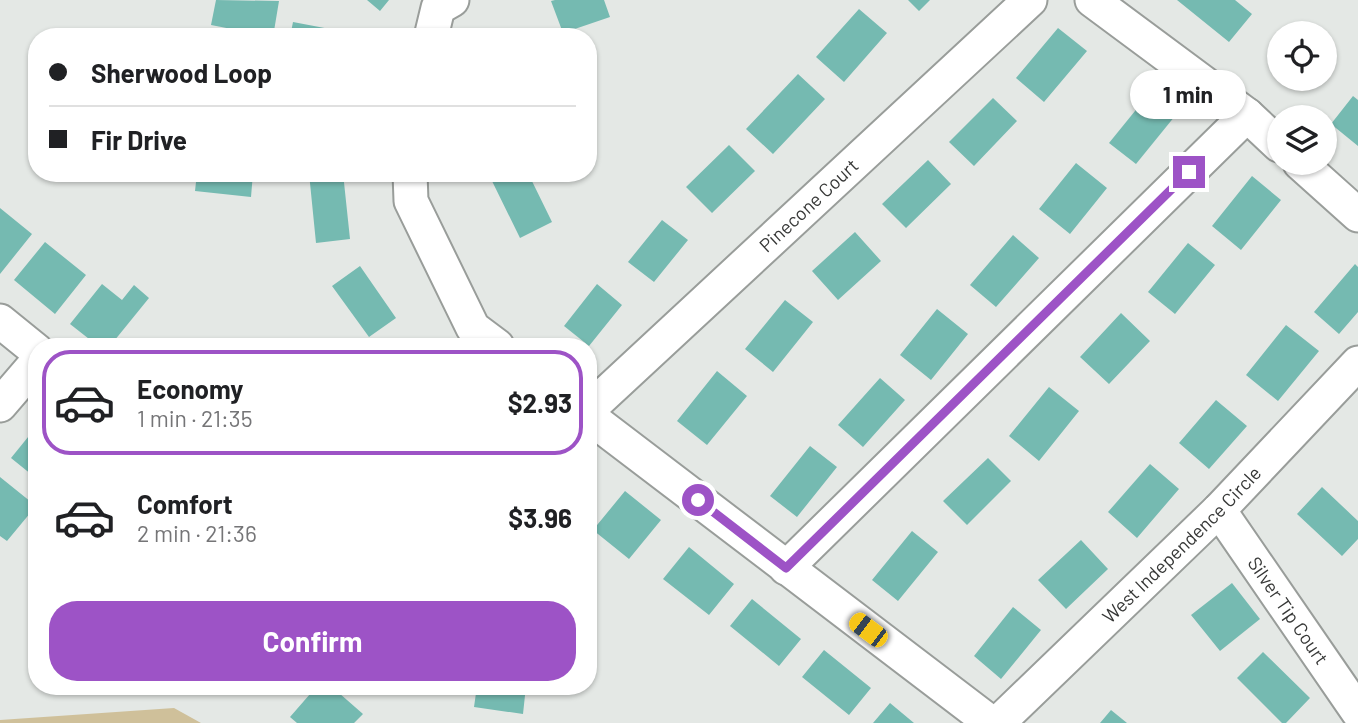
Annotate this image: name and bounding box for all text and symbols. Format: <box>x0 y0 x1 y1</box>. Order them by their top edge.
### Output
map controls <box>1267 21 1337 175</box>
button: locate <box>1267 21 1337 91</box>
text: Sherwood Loop <box>91 57 272 88</box>
callout: 1 min <box>1131 71 1247 120</box>
text: 1 min <box>1163 80 1213 108</box>
button: layers <box>1267 105 1337 175</box>
text: Fir Drive <box>91 124 187 155</box>
street label: Pinecone Court <box>754 153 863 256</box>
route end <box>1173 156 1205 188</box>
icon: car <box>53 371 116 434</box>
text: Economy <box>137 373 243 404</box>
text: $2.93 <box>508 387 572 418</box>
text: 1 min · 21:35 <box>137 404 252 432</box>
street label: West Independence Circle <box>1097 461 1265 627</box>
route start <box>682 484 714 516</box>
icon: car <box>53 486 116 549</box>
text: Comfort <box>137 488 233 519</box>
text: $3.96 <box>508 502 572 533</box>
text: 2 min · 21:36 <box>137 519 257 547</box>
street label: Silver Tip Court <box>1243 552 1334 669</box>
button: Confirm <box>49 601 576 681</box>
car <box>845 609 892 651</box>

